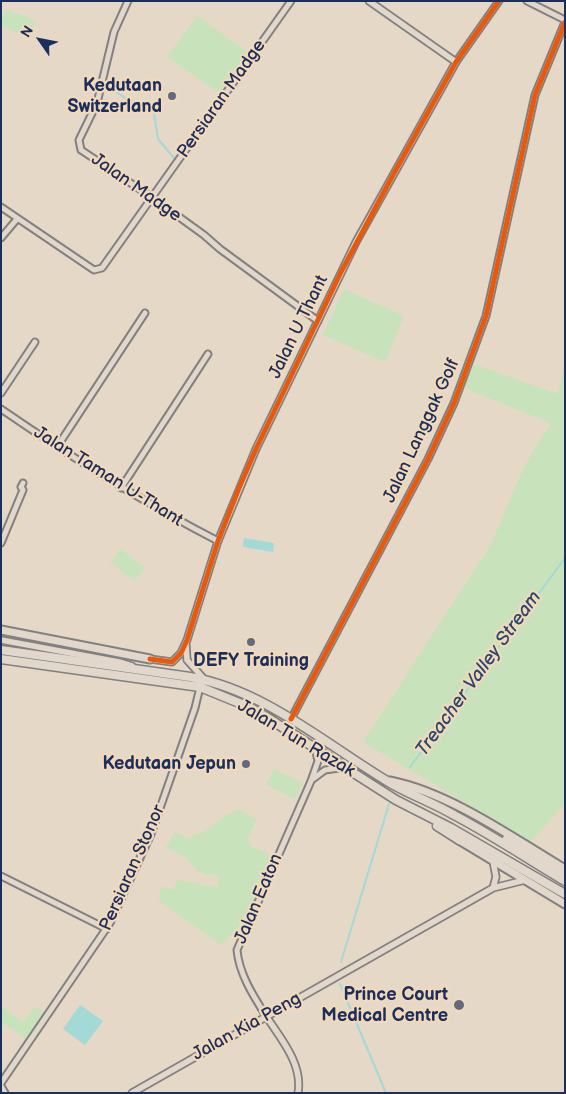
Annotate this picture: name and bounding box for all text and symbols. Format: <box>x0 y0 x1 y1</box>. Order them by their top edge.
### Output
north arrow <box>15 15 65 65</box>
text: N <box>17 23 37 41</box>
street label: Persiaran Madge <box>173 36 271 162</box>
place label: Kedutaan Switzerland <box>67 75 162 118</box>
marker: Kedutaan Switzerland <box>166 90 178 102</box>
street label: Jalan Madge <box>87 149 185 227</box>
street label: Jalan U Thant <box>265 272 333 382</box>
street label: Jalan Langgak Golf <box>379 356 465 506</box>
street label: Jalan Taman U-Thant <box>29 422 187 532</box>
water label: Treacher Valley Stream <box>411 587 547 761</box>
marker: DEFY Training <box>245 636 257 648</box>
place label: DEFY Training <box>193 650 309 672</box>
street label: Jalan Tun Razak <box>233 695 359 783</box>
place label: Kedutaan Jepun <box>102 753 236 775</box>
marker: Kedutaan Jepun <box>240 758 252 770</box>
street label: Persiaran Stonor <box>96 802 170 934</box>
street label: Jalan Eaton <box>230 851 288 947</box>
place label: Prince Court Medical Centre <box>321 984 448 1026</box>
street label: Jalan Kia Peng <box>189 988 305 1066</box>
marker: Prince Court Medical Centre <box>452 998 466 1012</box>

